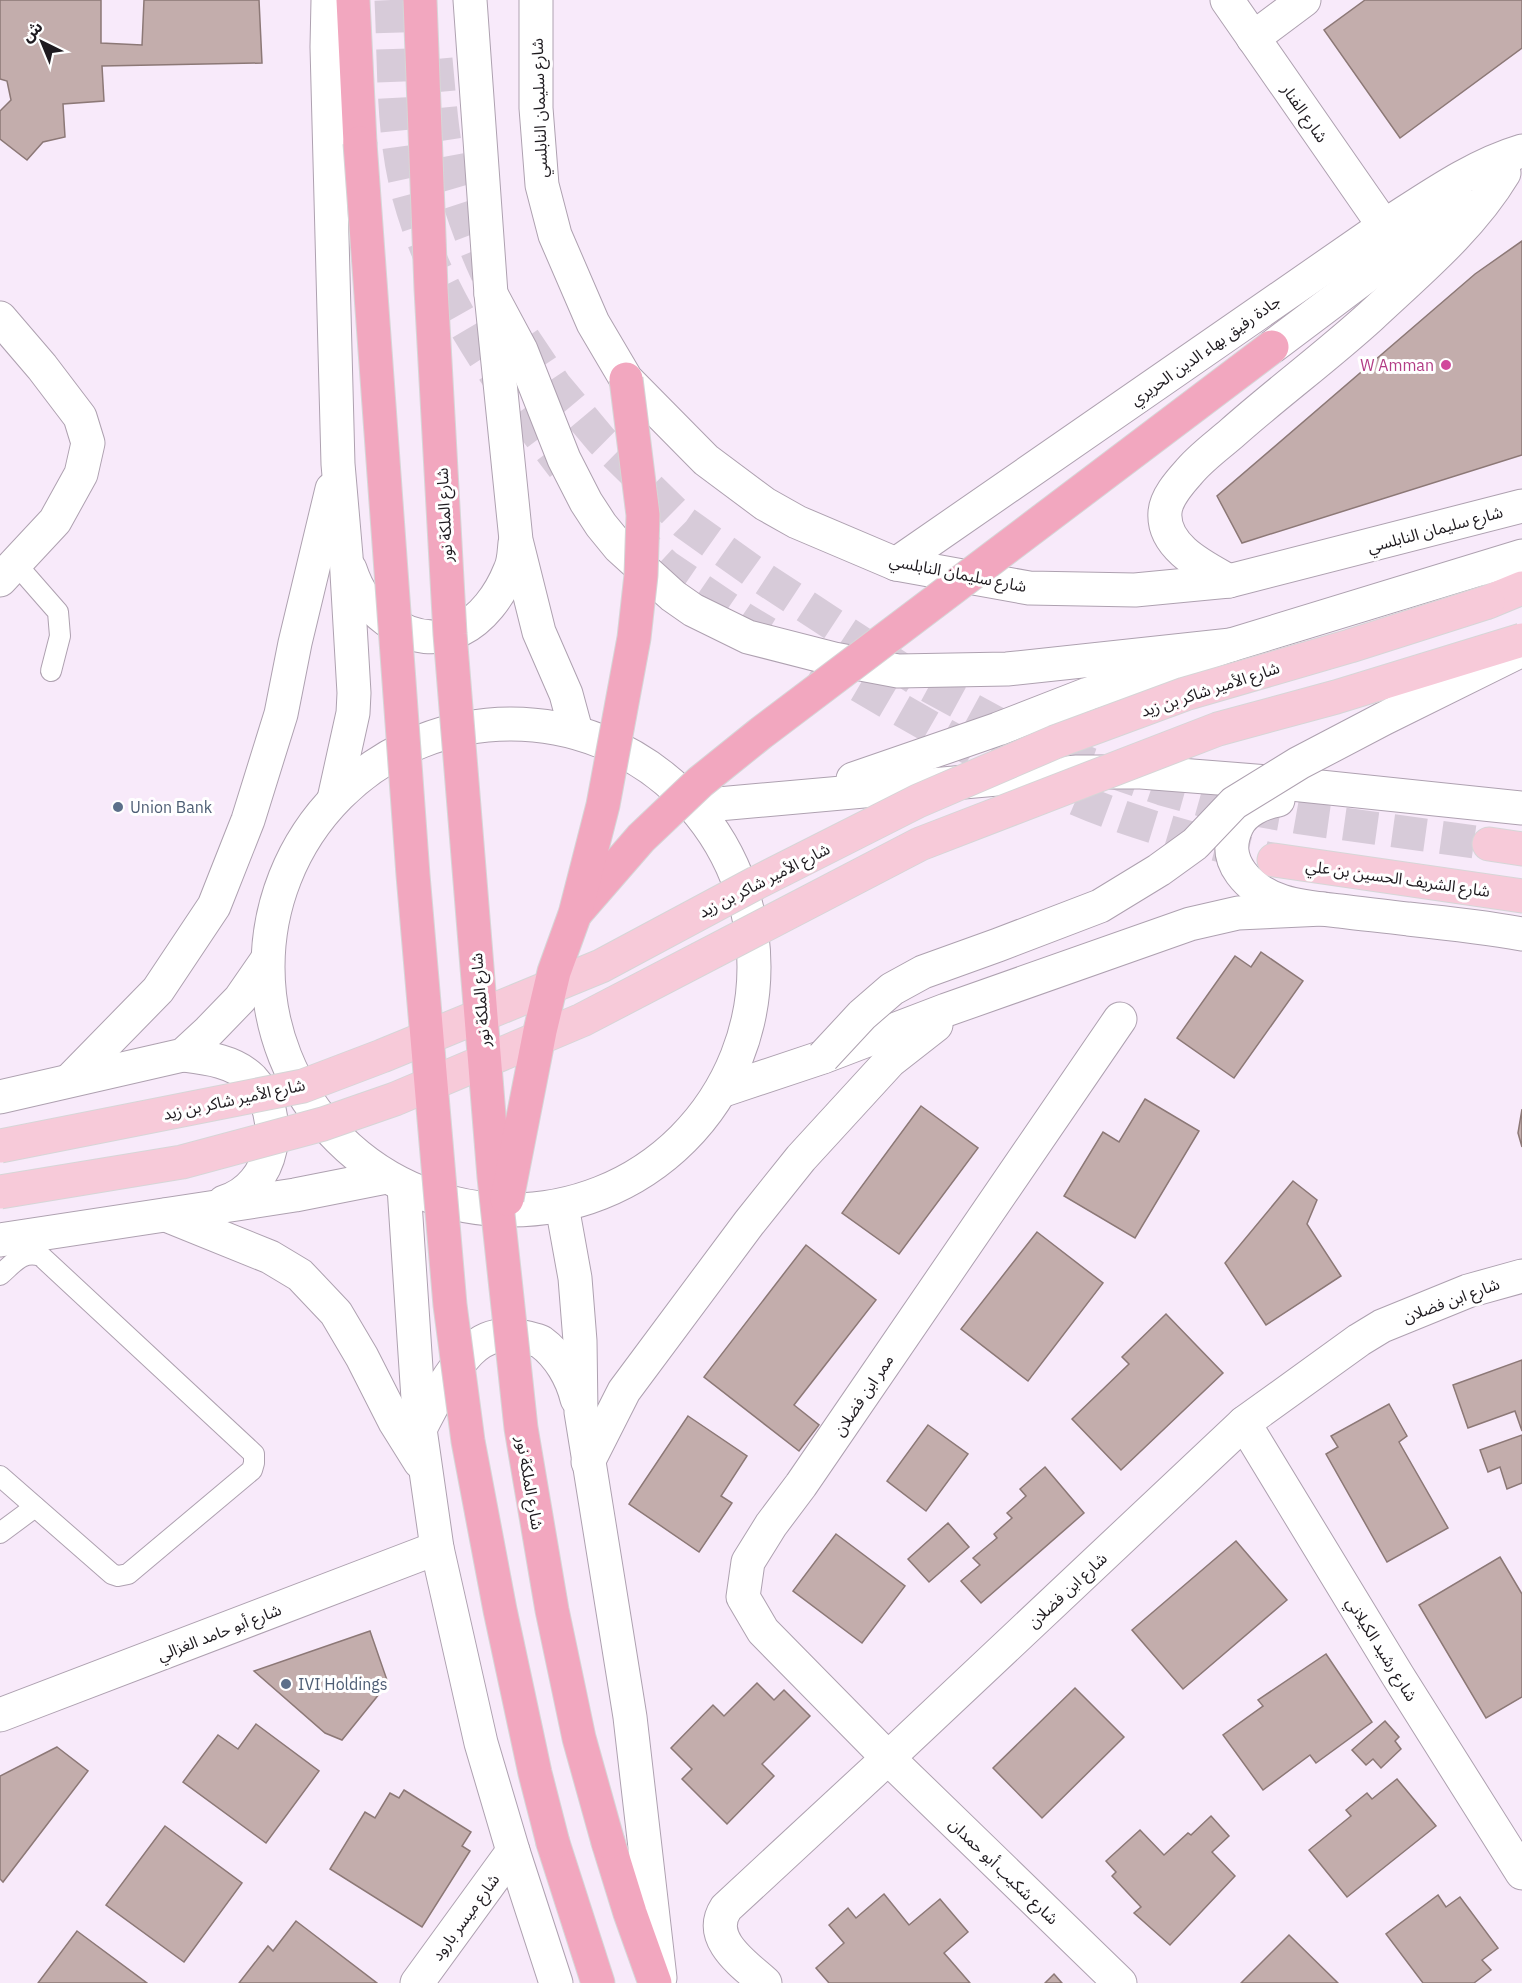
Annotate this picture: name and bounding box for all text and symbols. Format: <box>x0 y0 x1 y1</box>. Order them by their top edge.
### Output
north arrow <box>12 12 72 72</box>
text: ش <box>17 16 47 46</box>
street label: شارع سليمان النابلسي <box>527 38 554 178</box>
street label: شارع الفنار <box>1275 79 1332 148</box>
street label: جادة رفيق بهاء الدين الحريري <box>1126 291 1285 412</box>
place label: W Amman <box>1360 355 1434 375</box>
marker: W Amman <box>1439 358 1453 372</box>
street label: شارع الملكة نور <box>432 467 460 564</box>
street label: شارع سليمان النابلسي <box>1365 501 1506 560</box>
street label: شارع سليمان النابلسي <box>887 550 1028 599</box>
street label: شارع الأمير شاكر بن زيد <box>1138 657 1283 724</box>
place label: Union Bank <box>130 797 213 817</box>
marker: Union Bank <box>111 800 125 814</box>
street label: شارع الأمير شاكر بن زيد <box>695 838 834 924</box>
street label: شارع الشريف الحسين بن علي <box>1304 855 1492 904</box>
street label: شارع الملكة نور <box>466 952 497 1049</box>
street label: شارع الأمير شاكر بن زيد <box>161 1074 308 1127</box>
street label: شارع ابن فضلان <box>1400 1273 1503 1330</box>
street label: ممر ابن فضلان <box>828 1350 898 1440</box>
street label: شارع الملكة نور <box>509 1434 548 1532</box>
street label: شارع ابن فضلان <box>1023 1548 1113 1634</box>
street label: شارع رشيد الكيلاني <box>1339 1593 1422 1706</box>
street label: شارع أبو حامد الغزالي <box>154 1599 285 1668</box>
place label: IVI Holdings <box>298 1674 388 1694</box>
marker: IVI Holdings <box>279 1677 293 1691</box>
street label: شارع شكيب أبو حمدان <box>943 1814 1063 1930</box>
street label: شارع ميسر بارود <box>427 1870 506 1966</box>

